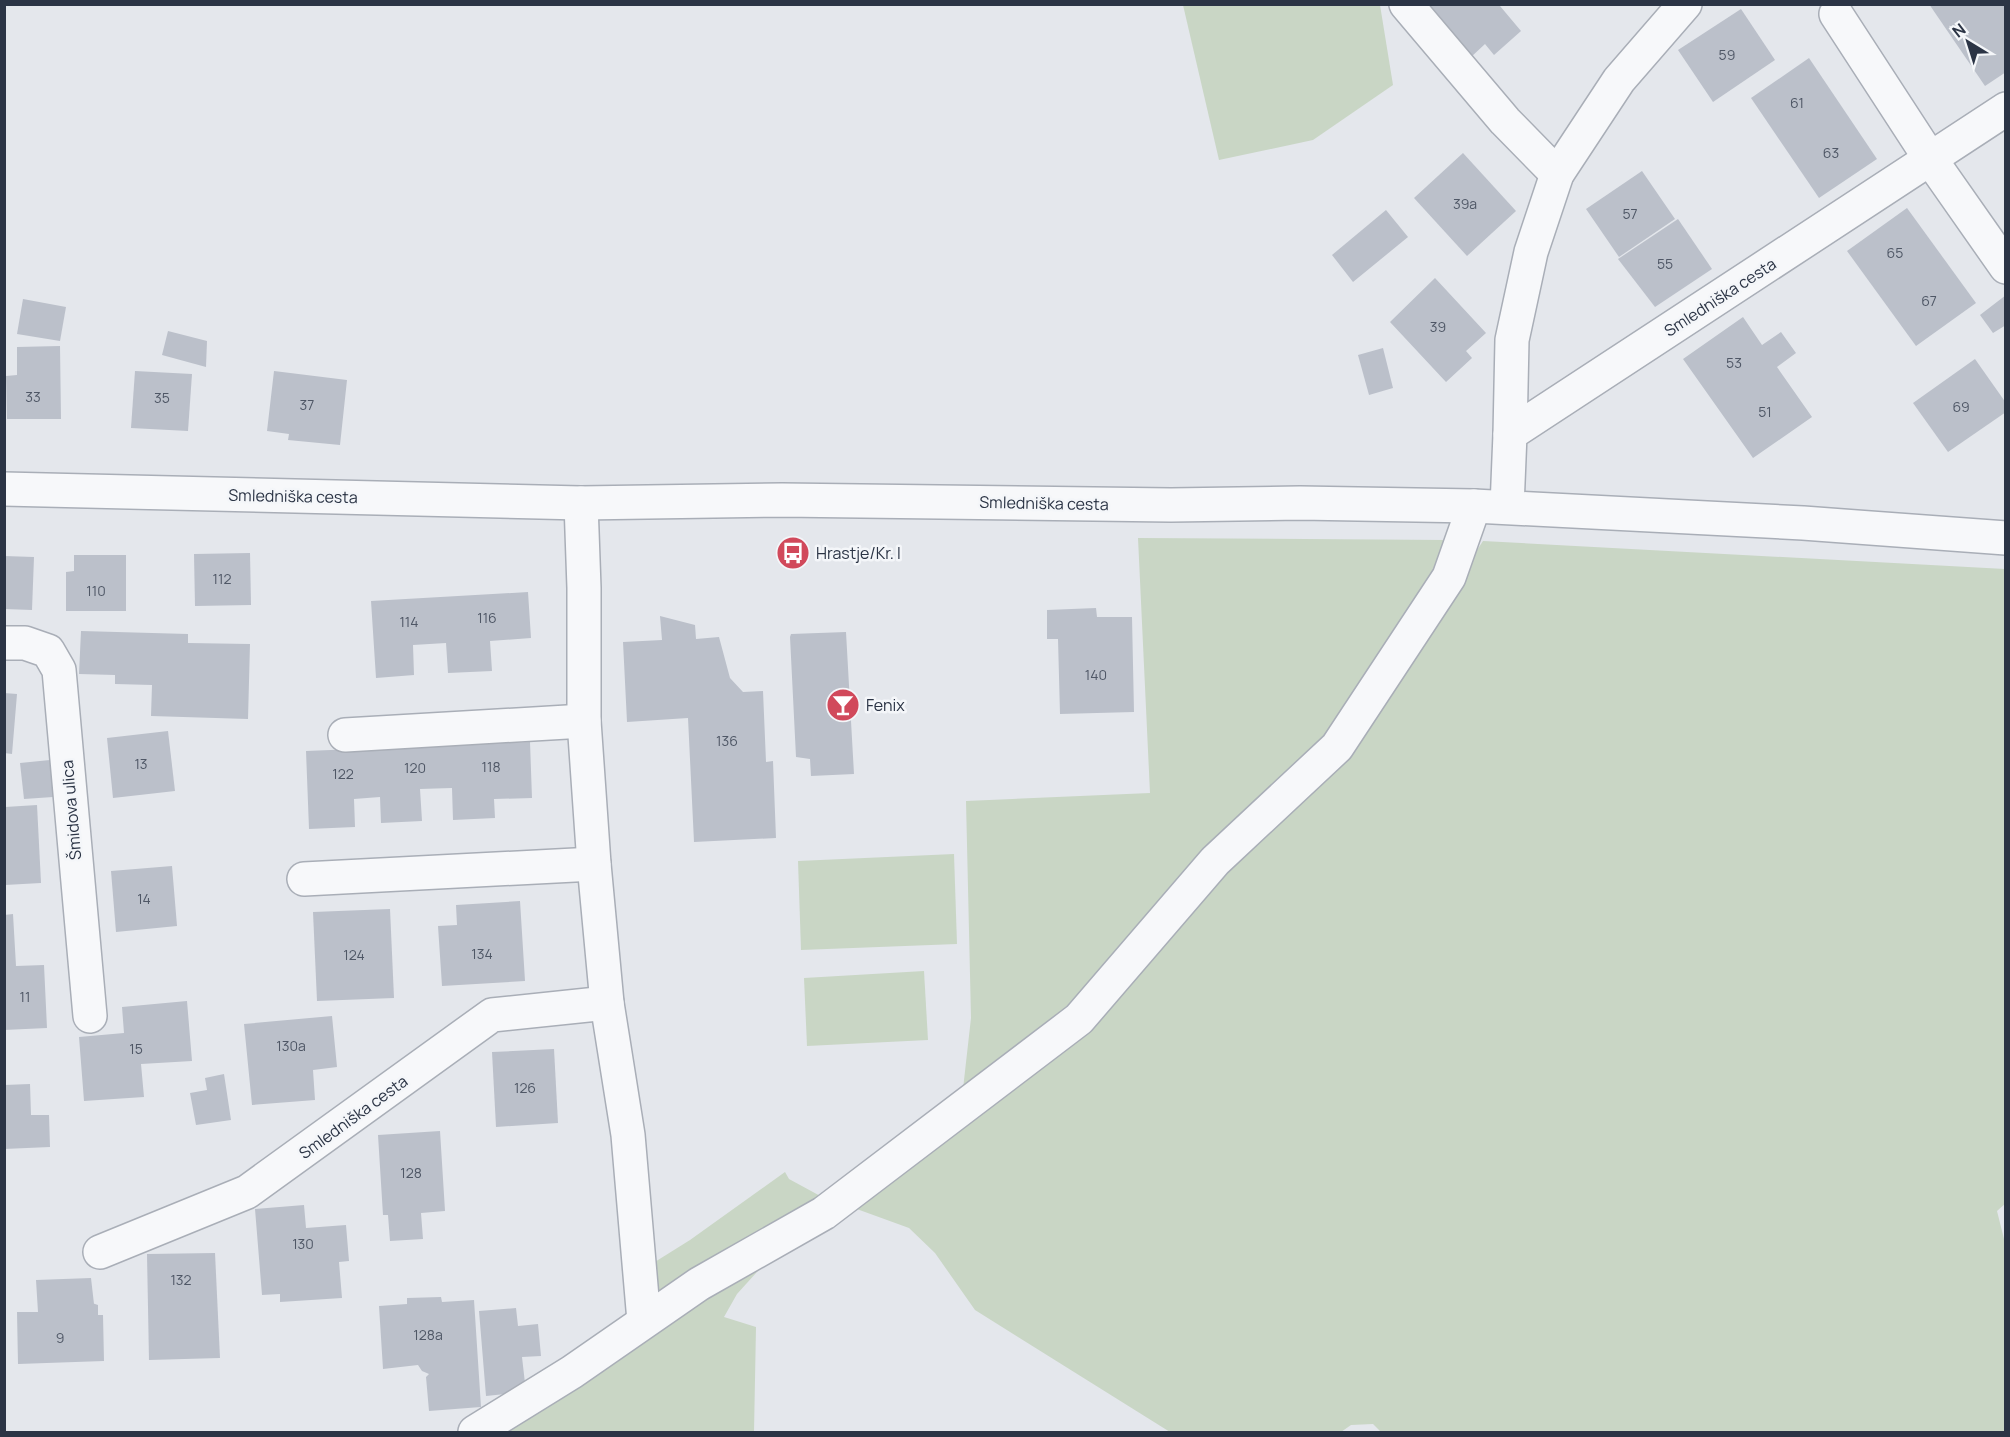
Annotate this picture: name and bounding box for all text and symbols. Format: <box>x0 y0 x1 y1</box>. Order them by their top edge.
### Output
north arrow <box>1938 12 1998 72</box>
text: N <box>1947 18 1970 42</box>
house number: 59 <box>1719 45 1735 64</box>
house number: 61 <box>1790 93 1804 112</box>
house number: 63 <box>1823 143 1839 162</box>
house number: 39a <box>1453 194 1477 213</box>
house number: 57 <box>1622 204 1638 223</box>
house number: 65 <box>1887 243 1903 262</box>
street label: Smledniška cesta <box>1660 253 1780 341</box>
house number: 55 <box>1657 254 1673 273</box>
house number: 67 <box>1921 291 1937 310</box>
house number: 39 <box>1430 317 1446 336</box>
house number: 53 <box>1726 353 1742 372</box>
house number: 33 <box>25 387 41 406</box>
house number: 35 <box>154 388 170 407</box>
house number: 37 <box>300 395 314 414</box>
house number: 69 <box>1952 397 1970 416</box>
house number: 51 <box>1758 402 1772 421</box>
street label: Smledniška cesta <box>228 484 358 508</box>
street label: Smledniška cesta <box>979 491 1109 515</box>
bus stop icon: Hrastje/Kr. I <box>775 535 811 571</box>
place label: Hrastje/Kr. I <box>816 542 901 564</box>
house number: 112 <box>213 569 231 588</box>
house number: 110 <box>86 581 106 600</box>
house number: 116 <box>477 608 497 627</box>
house number: 114 <box>399 612 419 631</box>
house number: 140 <box>1085 665 1107 684</box>
bar icon: Fenix <box>825 687 861 723</box>
place label: Fenix <box>866 694 905 716</box>
house number: 136 <box>716 731 738 750</box>
house number: 13 <box>134 754 148 773</box>
house number: 118 <box>481 757 501 776</box>
house number: 120 <box>404 758 426 777</box>
street label: Šmidova ulica <box>56 759 86 861</box>
house number: 122 <box>332 764 354 783</box>
house number: 14 <box>137 889 151 908</box>
house number: 134 <box>471 944 493 963</box>
house number: 124 <box>343 945 365 964</box>
house number: 11 <box>20 987 30 1006</box>
house number: 130a <box>276 1036 306 1055</box>
house number: 15 <box>129 1039 143 1058</box>
street label: Smledniška cesta <box>294 1070 412 1164</box>
house number: 126 <box>514 1078 536 1097</box>
house number: 128 <box>400 1163 422 1182</box>
house number: 130 <box>292 1234 314 1253</box>
house number: 132 <box>170 1270 192 1289</box>
house number: 128a <box>413 1325 443 1344</box>
house number: 9 <box>56 1328 64 1347</box>

